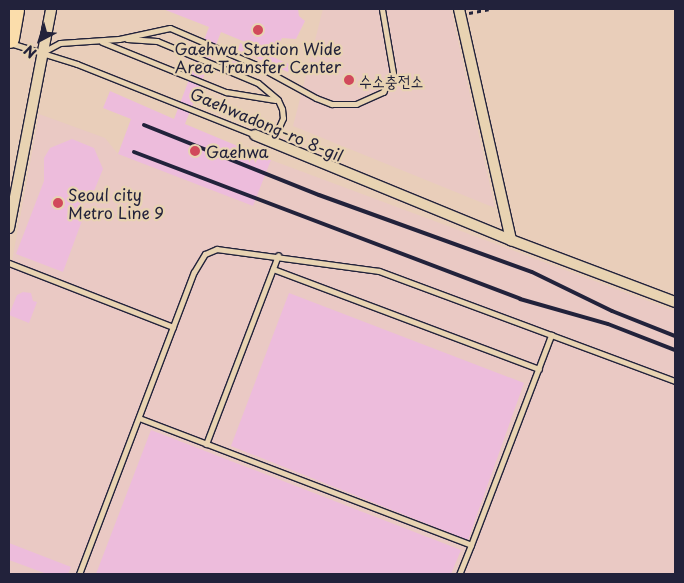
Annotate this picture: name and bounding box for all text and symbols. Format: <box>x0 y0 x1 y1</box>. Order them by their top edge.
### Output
north arrow <box>15 15 65 65</box>
marker: Gaehwa Station Wide Area Transfer Center <box>252 24 264 36</box>
place label: Gaehwa Station Wide Area Transfer Center <box>174 38 342 76</box>
text: N <box>19 40 41 63</box>
place label: 수소충전소 <box>359 70 423 90</box>
marker: 수소충전소 <box>343 74 355 86</box>
street label: Gaehwadong-ro 8-gil <box>188 83 346 165</box>
place label: Gaehwa <box>206 141 269 161</box>
marker: Gaehwa <box>188 144 202 158</box>
place label: Seoul city Metro Line 9 <box>68 184 165 222</box>
marker: Seoul city Metro Line 9 <box>52 197 64 209</box>

